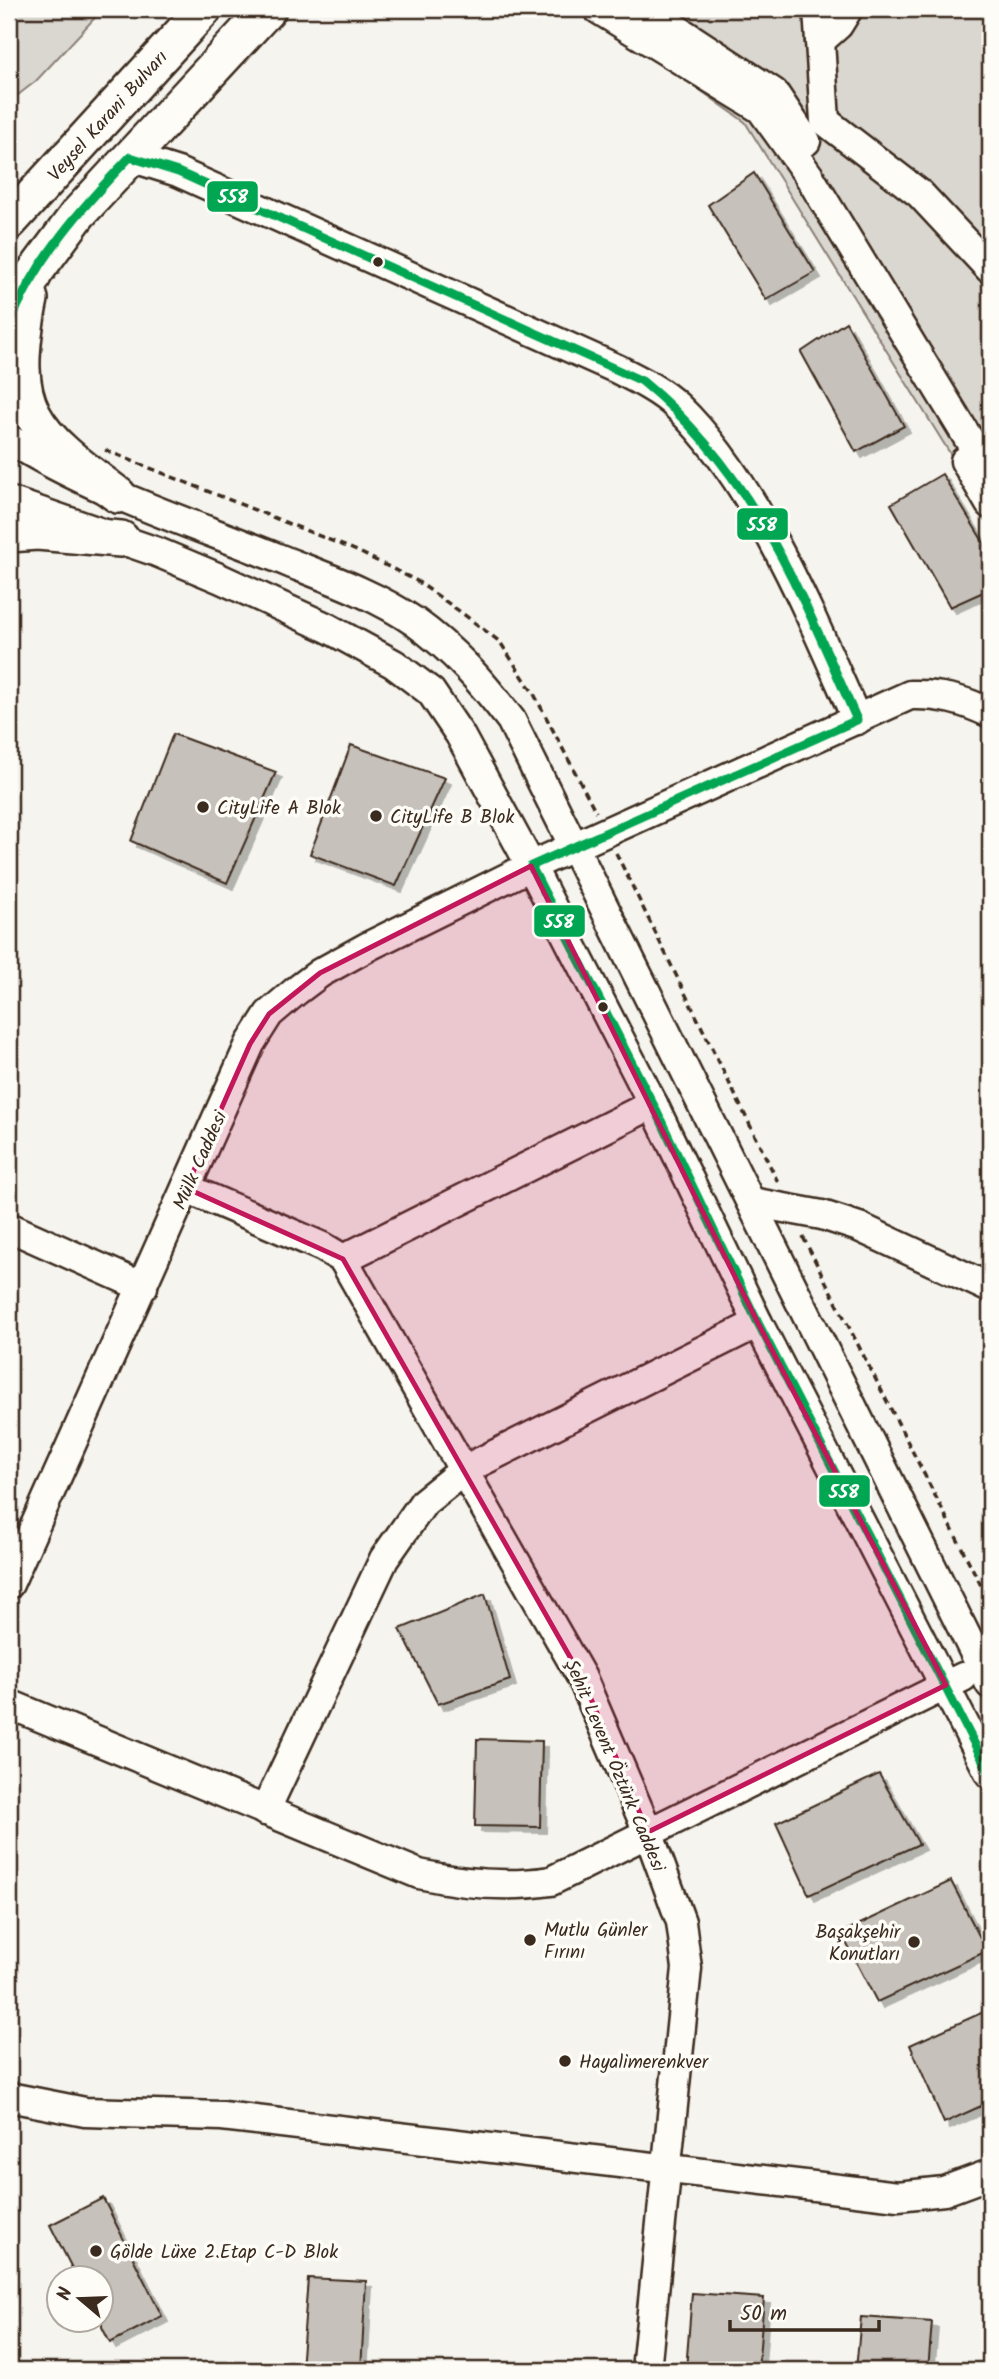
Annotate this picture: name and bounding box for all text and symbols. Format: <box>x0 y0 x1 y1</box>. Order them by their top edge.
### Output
street label: Veysel Karani Bulvarı <box>41 44 176 189</box>
line badge: 558 <box>206 180 259 213</box>
text: 558 <box>217 183 249 213</box>
unlabelled marker <box>371 255 385 269</box>
line badge: 558 <box>736 507 789 541</box>
text: 558 <box>746 511 778 541</box>
place label: CityLife A Blok <box>217 794 341 824</box>
marker: CityLife A Blok <box>195 799 211 815</box>
place label: CityLife B Blok <box>390 803 514 833</box>
marker: CityLife B Blok <box>368 808 384 824</box>
line badge: 558 <box>533 904 586 938</box>
text: 558 <box>543 908 575 938</box>
unlabelled marker <box>596 1000 610 1014</box>
street label: Mülk Caddesi <box>166 1105 237 1215</box>
line badge: 558 <box>818 1474 871 1508</box>
text: 558 <box>828 1478 860 1508</box>
street label: Şehit Levent Öztürk Caddesi <box>556 1655 673 1878</box>
place label: Mutlu Günler Fırını <box>544 1916 649 1968</box>
place label: Başakşehir Konutları <box>815 1918 902 1970</box>
marker: Mutlu Günler Fırını <box>522 1932 538 1948</box>
marker: Başakşehir Konutları <box>906 1934 922 1950</box>
place label: Hayalimerenkver <box>579 2048 710 2078</box>
marker: Hayalimerenkver <box>557 2053 573 2069</box>
place label: Gölde Lüxe 2.Etap C-D Blok <box>110 2238 338 2268</box>
marker: Gölde Lüxe 2.Etap C-D Blok <box>88 2243 104 2259</box>
north arrow <box>46 2264 116 2334</box>
text: N <box>50 2284 82 2305</box>
scale bar <box>730 2288 878 2332</box>
text: 50 m <box>740 2298 787 2331</box>

